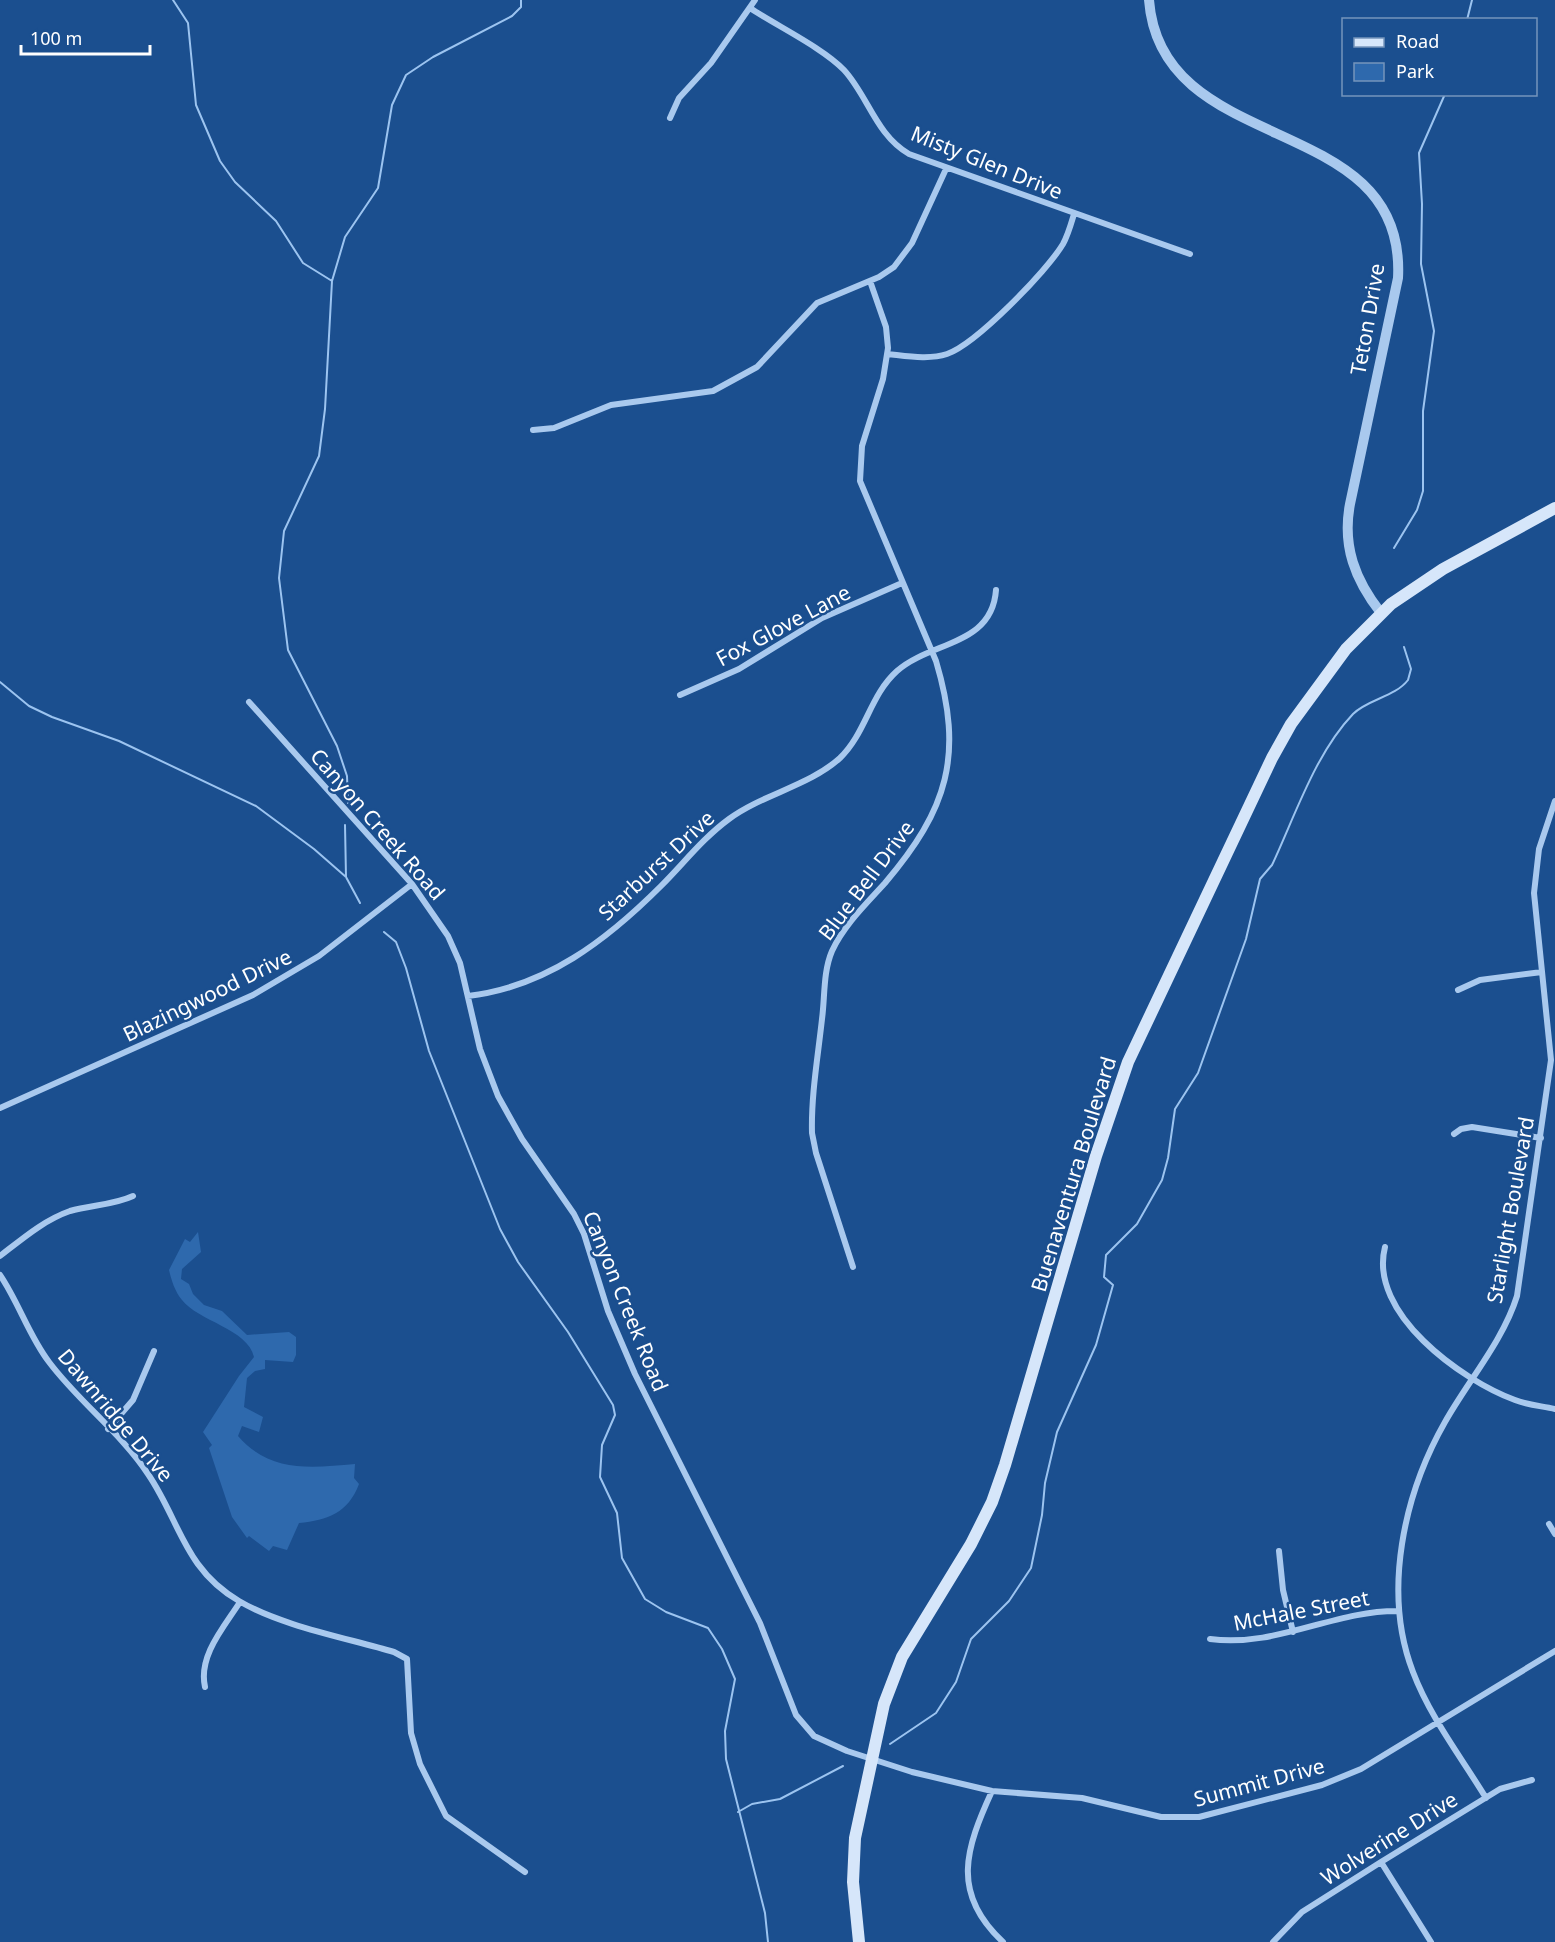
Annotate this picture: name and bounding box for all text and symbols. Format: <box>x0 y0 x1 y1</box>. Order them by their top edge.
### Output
scale bar <box>21 18 150 56</box>
legend <box>1342 18 1537 96</box>
text: 100 m <box>30 26 82 50</box>
text: Road <box>1396 29 1439 53</box>
text: Park <box>1396 59 1434 83</box>
street label: Misty Glen Drive <box>907 119 1067 205</box>
street label: Teton Drive <box>1343 261 1391 377</box>
street label: Fox Glove Lane <box>711 578 855 672</box>
street label: Canyon Creek Road <box>304 742 452 906</box>
street label: Starburst Drive <box>592 804 720 926</box>
street label: Blue Bell Drive <box>812 814 920 946</box>
street label: Blazingwood Drive <box>118 942 296 1048</box>
street label: Buenaventura Boulevard <box>1024 1053 1122 1295</box>
street label: Starlight Boulevard <box>1480 1114 1540 1306</box>
street label: Canyon Creek Road <box>577 1207 675 1395</box>
street label: Dawnridge Drive <box>52 1343 180 1487</box>
street label: McHale Street <box>1231 1583 1372 1637</box>
street label: Summit Drive <box>1191 1751 1327 1813</box>
street label: Wolverine Drive <box>1315 1785 1463 1891</box>

